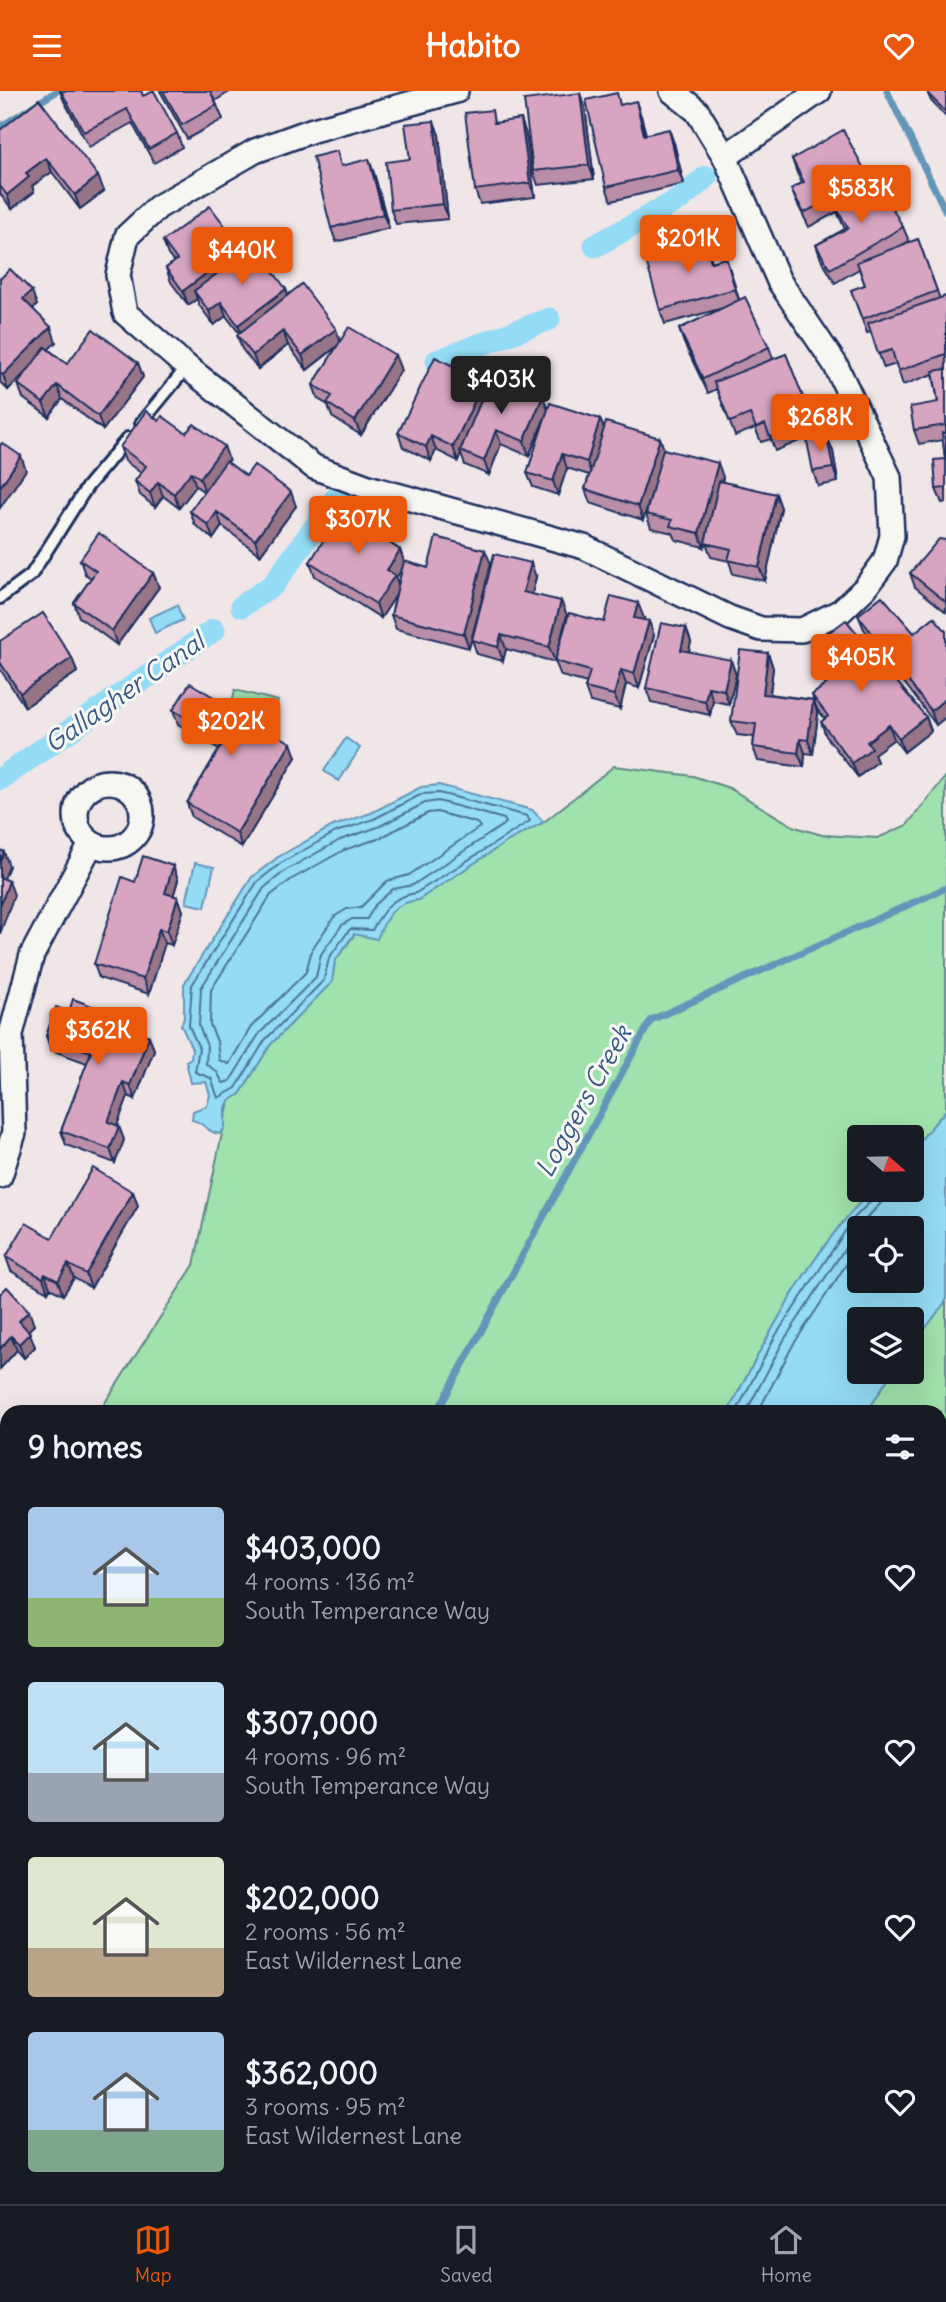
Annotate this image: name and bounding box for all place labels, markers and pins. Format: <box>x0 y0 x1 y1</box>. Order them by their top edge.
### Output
pin: $583K <box>812 165 910 225</box>
pin: $201K <box>639 215 737 275</box>
pin: $440K <box>193 227 291 287</box>
pin: $403K <box>452 357 550 416</box>
pin: $268K <box>771 395 869 454</box>
pin: $307K <box>309 497 407 556</box>
pin: $405K <box>812 635 910 694</box>
pin: $202K <box>182 699 280 758</box>
pin: $362K <box>49 1007 147 1067</box>

